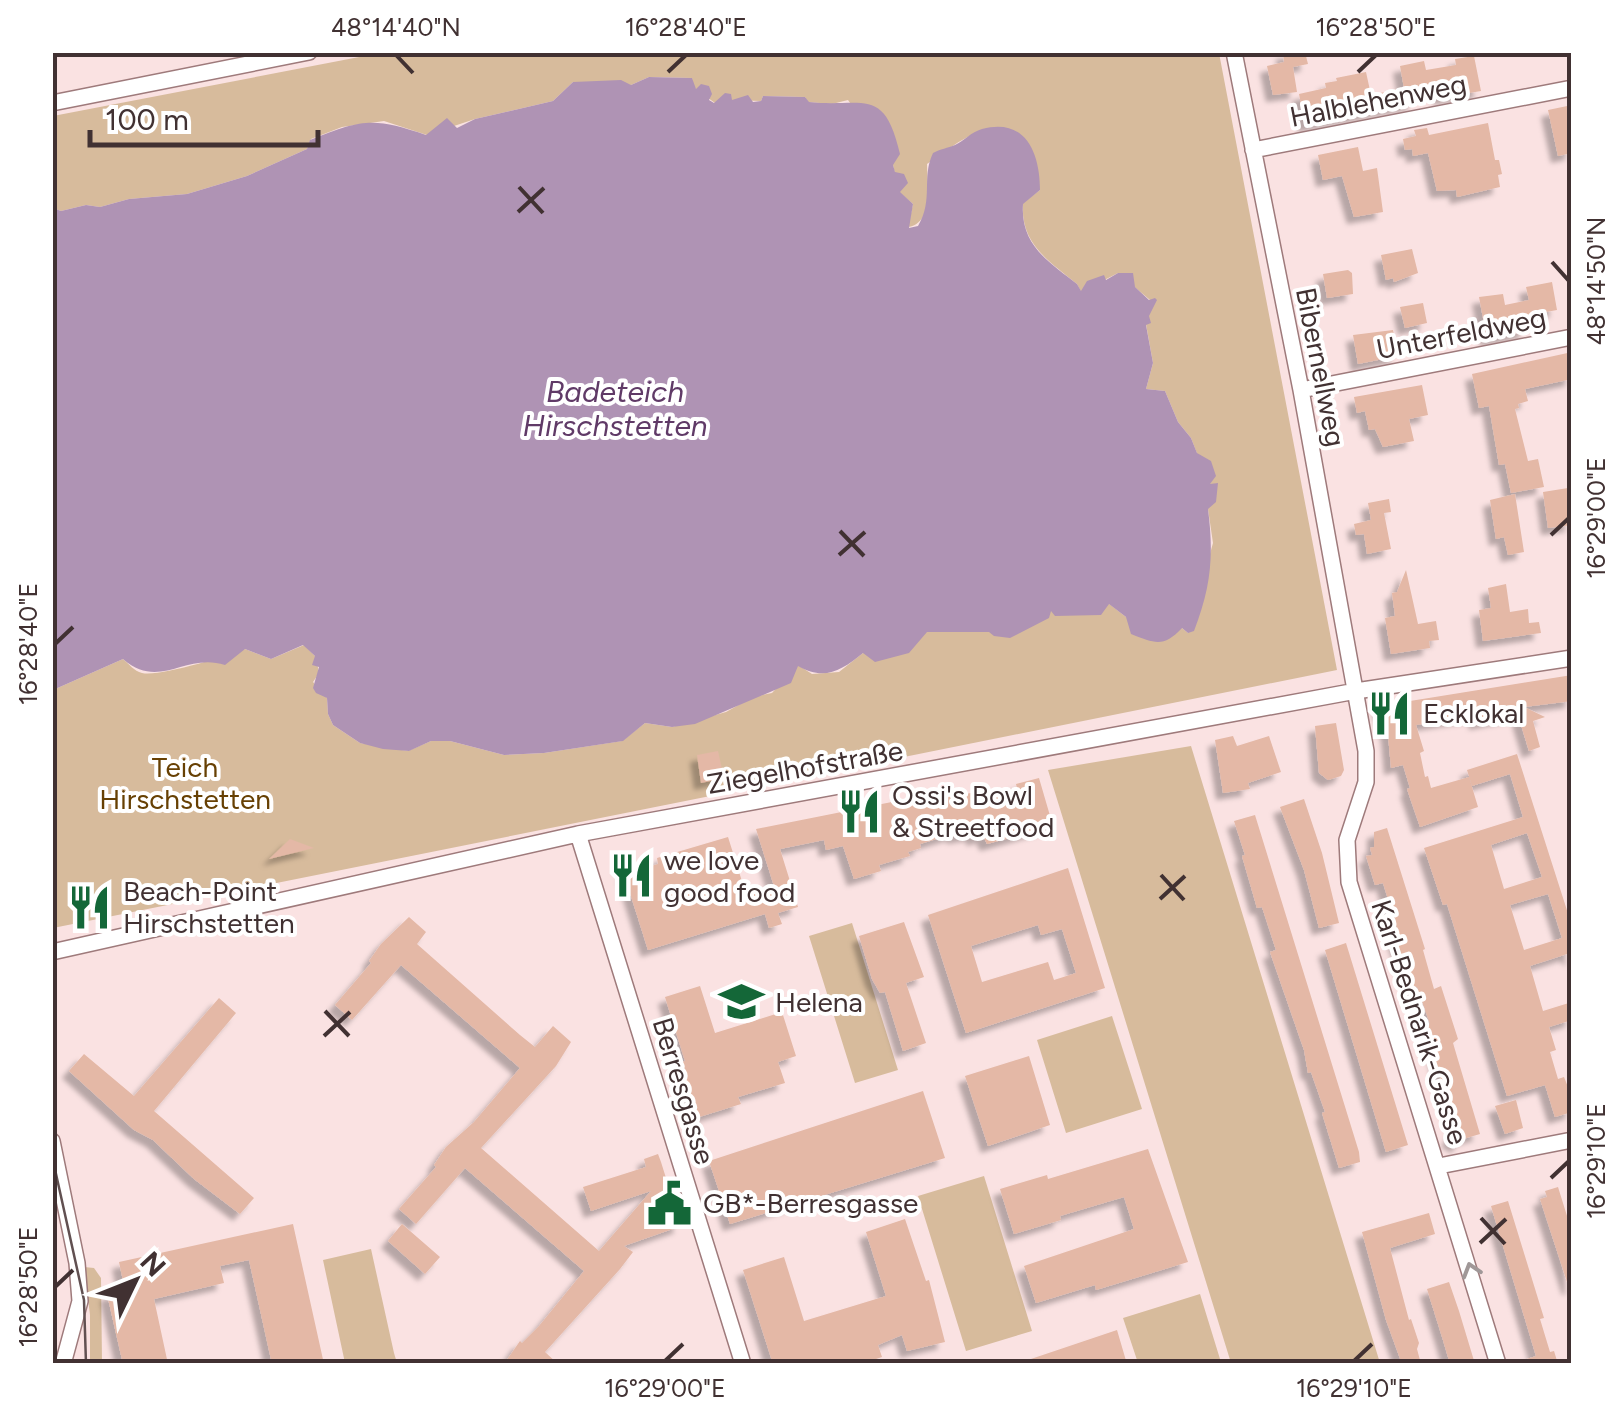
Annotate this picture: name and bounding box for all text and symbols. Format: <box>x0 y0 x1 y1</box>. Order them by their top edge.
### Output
text: 48°14'40"N <box>331 12 461 42</box>
text: 16°28'40"E <box>625 12 747 42</box>
text: 16°28'50"E <box>1315 12 1437 42</box>
street label: Halblehenweg <box>1287 66 1469 134</box>
scale bar <box>90 85 318 147</box>
text: 100 m <box>105 101 189 138</box>
text: 48°14'50"N <box>1581 217 1611 345</box>
street label: Bibernellweg <box>1289 285 1353 449</box>
street label: Unterfeldweg <box>1373 300 1549 366</box>
water label: Badeteich Hirschstetten <box>522 373 708 444</box>
text: 16°29'00"E <box>1581 457 1611 579</box>
text: 16°28'40"E <box>13 583 43 705</box>
restaurant icon: Ecklokal <box>1366 689 1414 737</box>
place label: Ecklokal <box>1423 696 1524 730</box>
street label: Ziegelhofstraße <box>704 733 906 801</box>
park label: Teich Hirschstetten <box>99 750 271 816</box>
place label: Ossi's Bowl & Streetfood <box>892 778 1054 844</box>
restaurant icon: Ossi's Bowl & Streetfood <box>835 787 883 835</box>
place label: we love good food <box>664 843 795 909</box>
restaurant icon: we love good food <box>607 852 655 900</box>
place label: Beach-Point Hirschstetten <box>123 874 295 940</box>
restaurant icon: Beach-Point Hirschstetten <box>66 883 114 931</box>
street label: Karl-Bednarik-Gasse <box>1364 895 1476 1149</box>
school or university icon: Helena <box>718 978 766 1026</box>
place label: Helena <box>775 985 863 1019</box>
street label: Berresgasse <box>646 1013 722 1169</box>
text: 16°29'10"E <box>1581 1103 1611 1219</box>
public building icon: GB*-Berresgasse <box>646 1179 694 1227</box>
place label: GB*-Berresgasse <box>703 1186 918 1220</box>
text: 16°28'50"E <box>13 1226 43 1348</box>
north arrow <box>85 1231 185 1331</box>
text: N <box>133 1244 173 1283</box>
one-way arrow <box>1462 1262 1482 1279</box>
text: 16°29'00"E <box>604 1373 726 1403</box>
text: 16°29'10"E <box>1296 1373 1412 1403</box>

